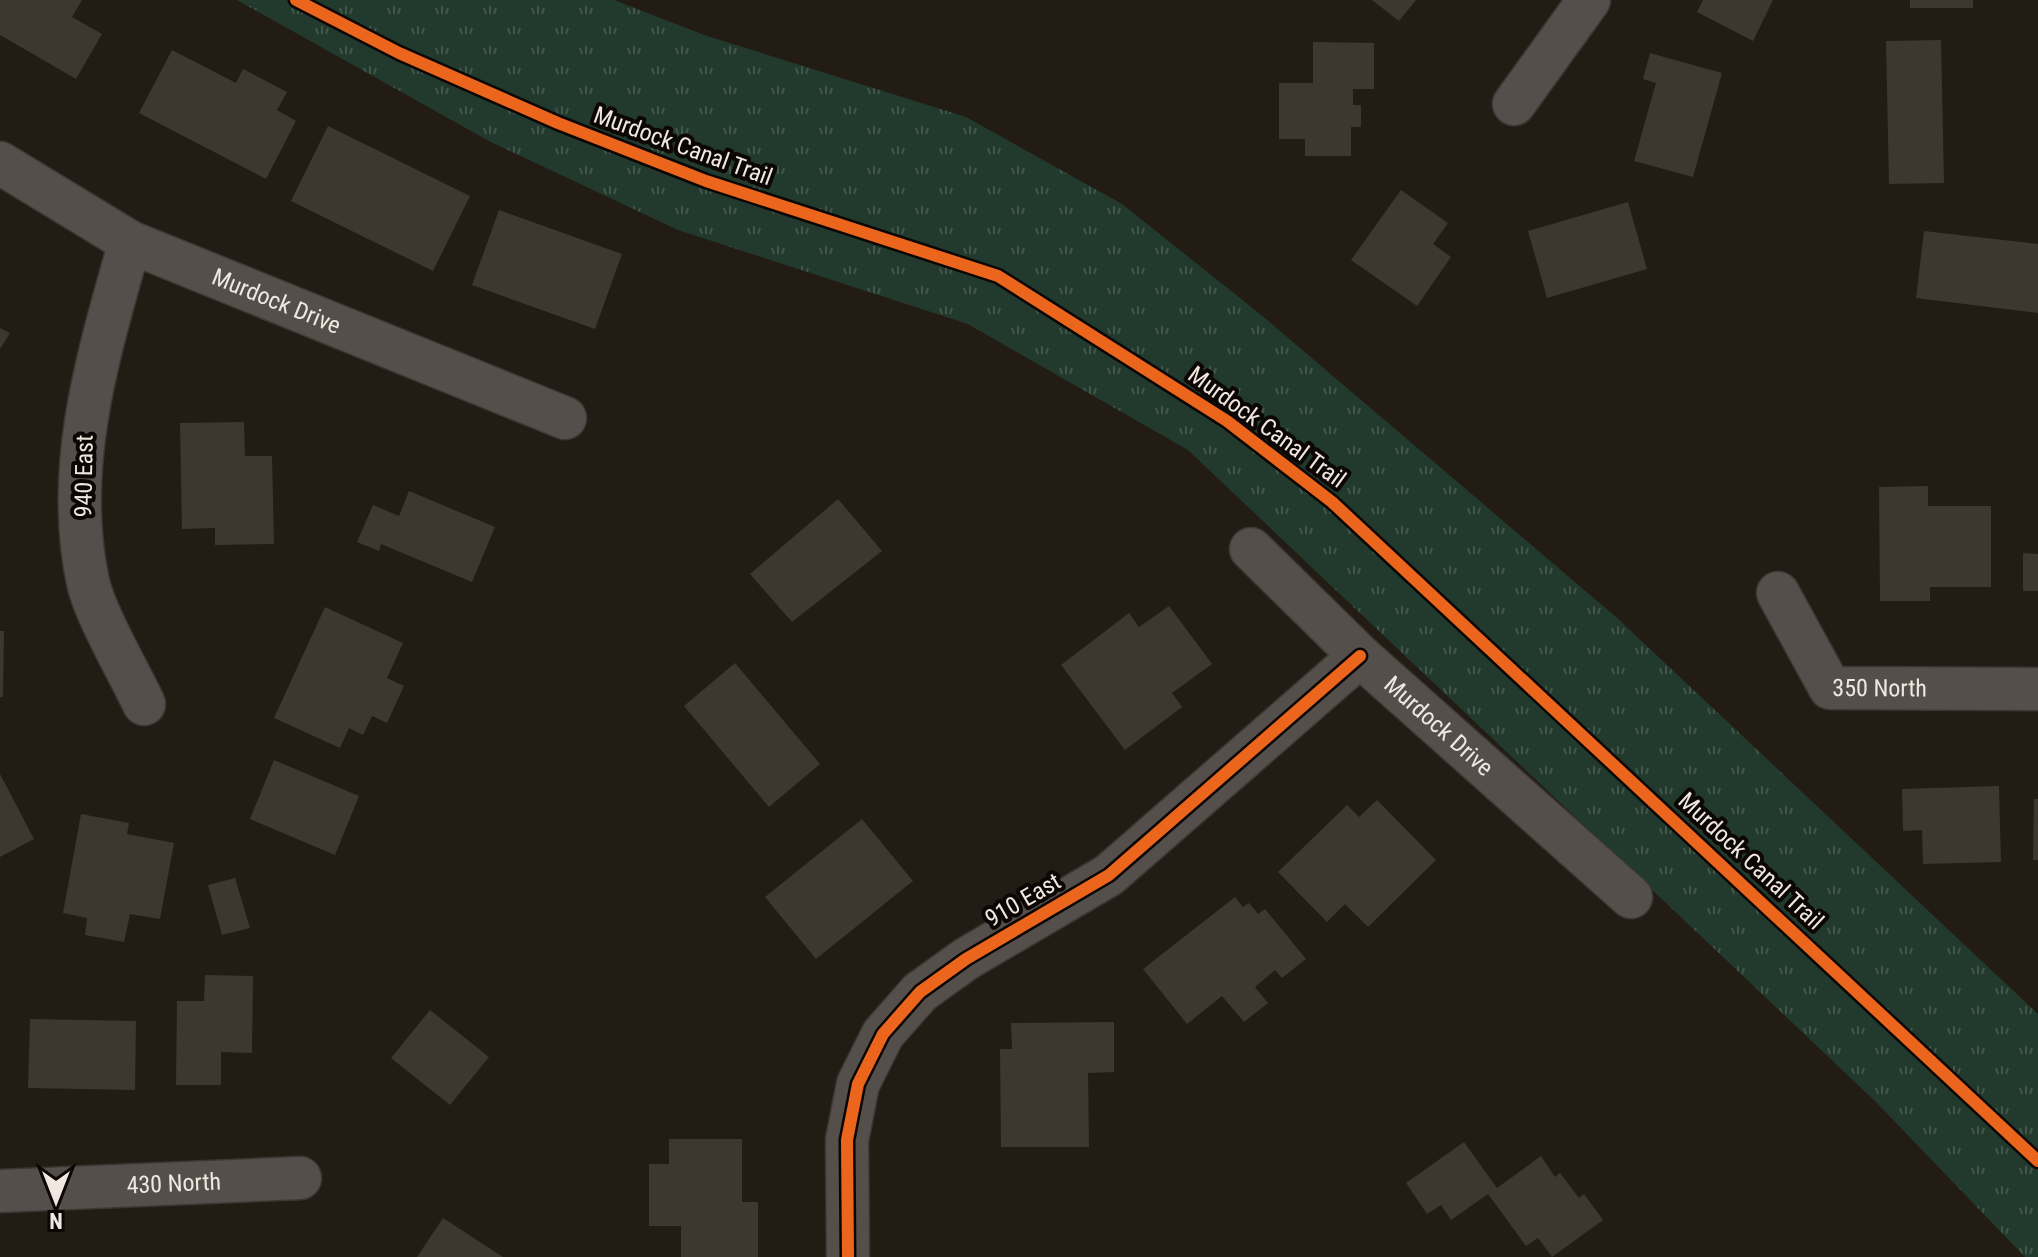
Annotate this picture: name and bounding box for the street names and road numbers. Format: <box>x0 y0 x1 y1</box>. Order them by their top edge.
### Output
street label: Murdock Canal Trail <box>590 101 776 191</box>
street label: Murdock Drive <box>208 263 345 340</box>
street label: Murdock Canal Trail <box>1183 360 1351 494</box>
street label: 940 East <box>69 434 99 518</box>
street label: Murdock Drive <box>1378 670 1499 782</box>
street label: 350 North <box>1832 674 1927 702</box>
street label: Murdock Canal Trail <box>1673 787 1829 935</box>
street label: 910 East <box>980 867 1066 933</box>
street label: 430 North <box>126 1167 222 1200</box>

